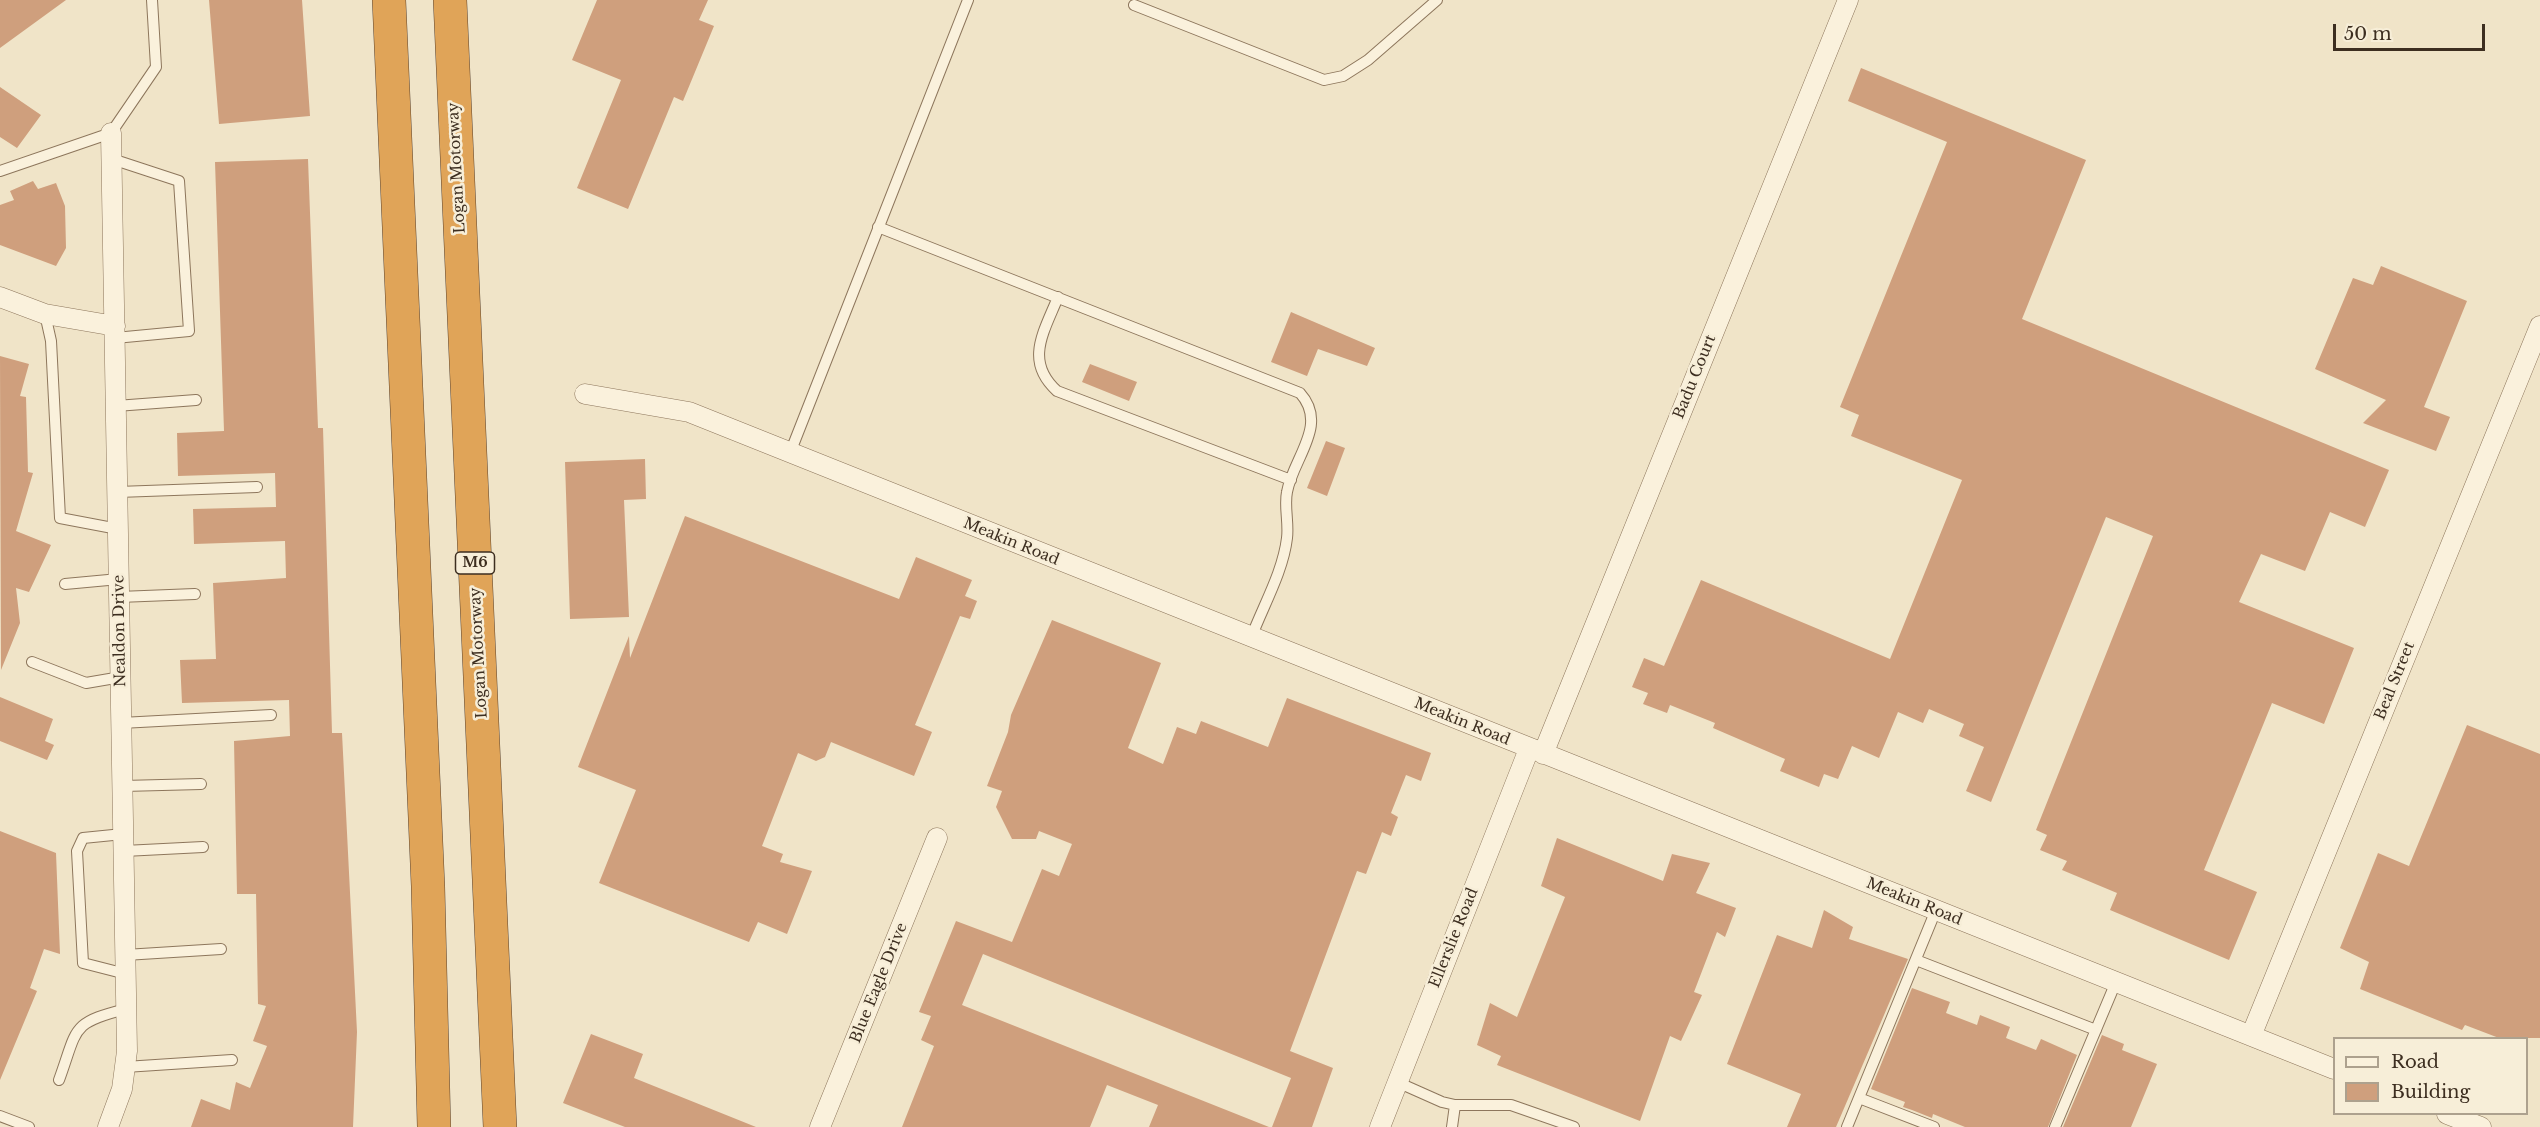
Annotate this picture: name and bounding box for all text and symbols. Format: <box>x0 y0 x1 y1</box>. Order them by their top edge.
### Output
scale bar <box>2336 12 2488 50</box>
text: 50 m <box>2344 23 2392 45</box>
street label: Logan Motorway <box>445 102 469 234</box>
street label: Badu Court <box>1670 332 1720 422</box>
street label: Meakin Road <box>960 515 1062 569</box>
road number: M6 <box>456 552 494 574</box>
street label: Nealdon Drive <box>110 575 130 687</box>
street label: Logan Motorway <box>467 587 491 719</box>
street label: Beal Street <box>2371 639 2419 723</box>
street label: Meakin Road <box>1411 695 1513 749</box>
street label: Meakin Road <box>1863 875 1965 929</box>
street label: Ellerslie Road <box>1426 885 1482 991</box>
street label: Blue Eagle Drive <box>847 920 911 1046</box>
legend <box>2333 1037 2528 1115</box>
text: Road <box>2391 1051 2439 1073</box>
text: Building <box>2391 1081 2470 1103</box>

